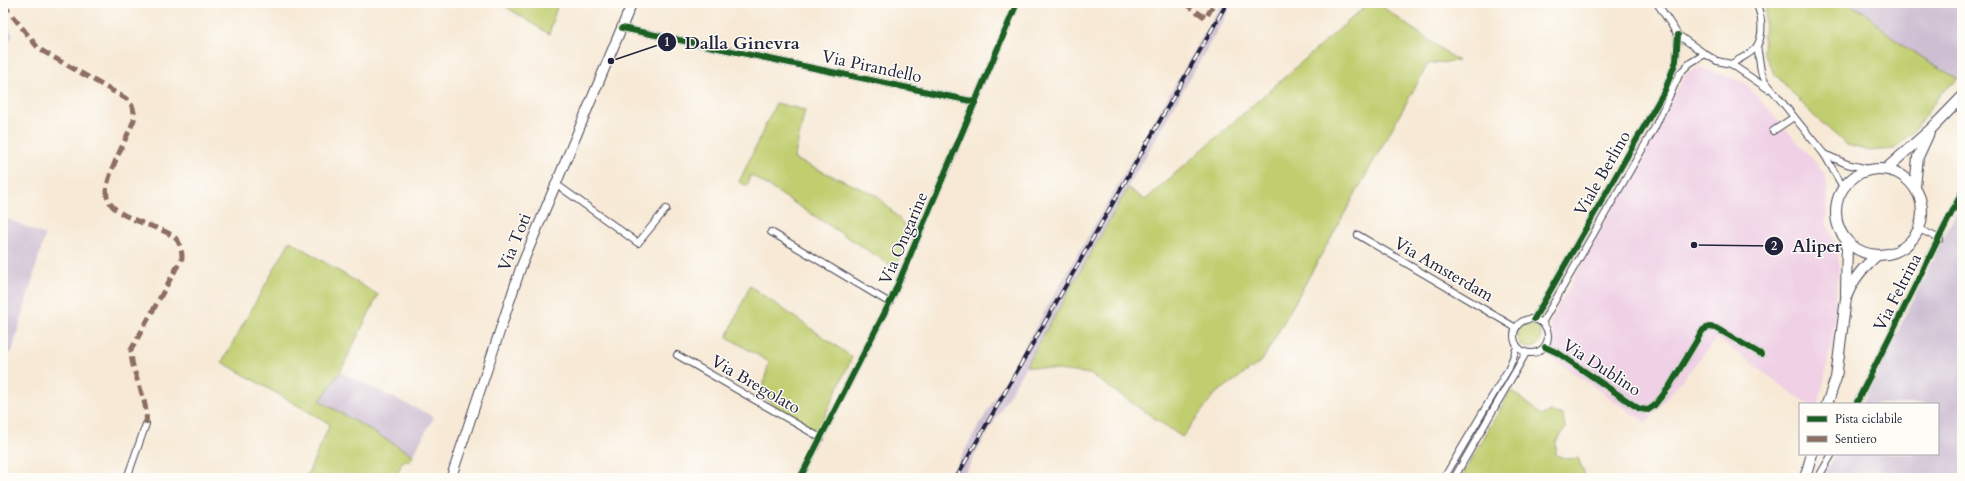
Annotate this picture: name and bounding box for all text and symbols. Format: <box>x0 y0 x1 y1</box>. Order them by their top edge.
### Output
callout: Dalla Ginevra <box>657 27 808 57</box>
text: Dalla Ginevra <box>684 31 800 56</box>
text: 1 <box>664 34 670 50</box>
street label: Via Pirandello <box>820 45 924 88</box>
street label: Viale Berlino <box>1569 127 1636 220</box>
street label: Via Ongarine <box>874 188 933 288</box>
street label: Via Toti <box>492 209 537 275</box>
callout: Aliper <box>1764 231 1850 261</box>
street label: Via Amsterdam <box>1390 232 1498 308</box>
text: Aliper <box>1792 234 1843 259</box>
text: 2 <box>1771 238 1777 254</box>
street label: Via Feltrina <box>1868 249 1927 335</box>
street label: Via Dublino <box>1558 333 1645 401</box>
street label: Via Bregolato <box>707 350 805 419</box>
legend <box>1799 403 1939 455</box>
text: Pista ciclabile <box>1835 411 1903 427</box>
text: Sentiero <box>1835 431 1877 447</box>

